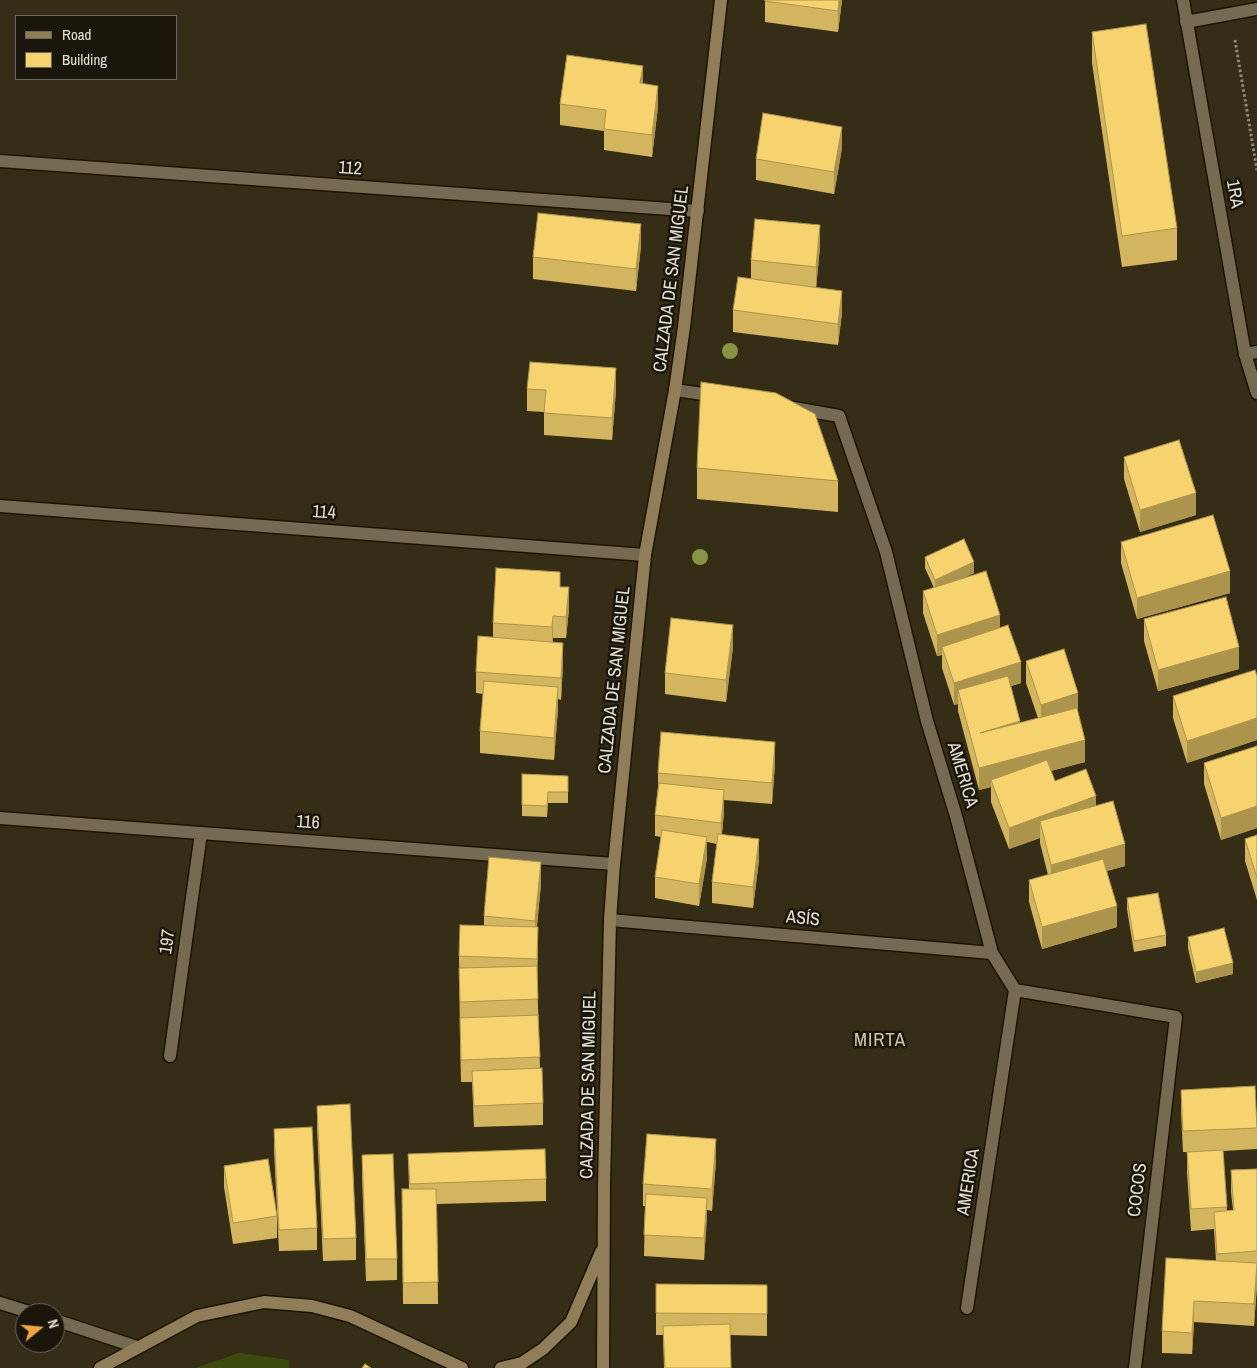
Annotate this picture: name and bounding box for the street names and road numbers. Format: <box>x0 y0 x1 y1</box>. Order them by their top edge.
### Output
street label: 112 <box>338 157 362 181</box>
street label: 1RA <box>1221 178 1247 210</box>
street label: CALZADA DE SAN MIGUEL <box>650 184 694 374</box>
street label: 114 <box>312 501 336 525</box>
street label: CALZADA DE SAN MIGUEL <box>594 585 636 775</box>
street label: AMERICA <box>942 740 982 810</box>
street label: 116 <box>296 811 320 835</box>
street label: ASÍS <box>785 907 821 931</box>
street label: 197 <box>156 928 180 956</box>
street label: CALZADA DE SAN MIGUEL <box>577 991 601 1179</box>
street label: AMERICA <box>953 1147 985 1217</box>
street label: COCOS <box>1124 1162 1152 1218</box>

